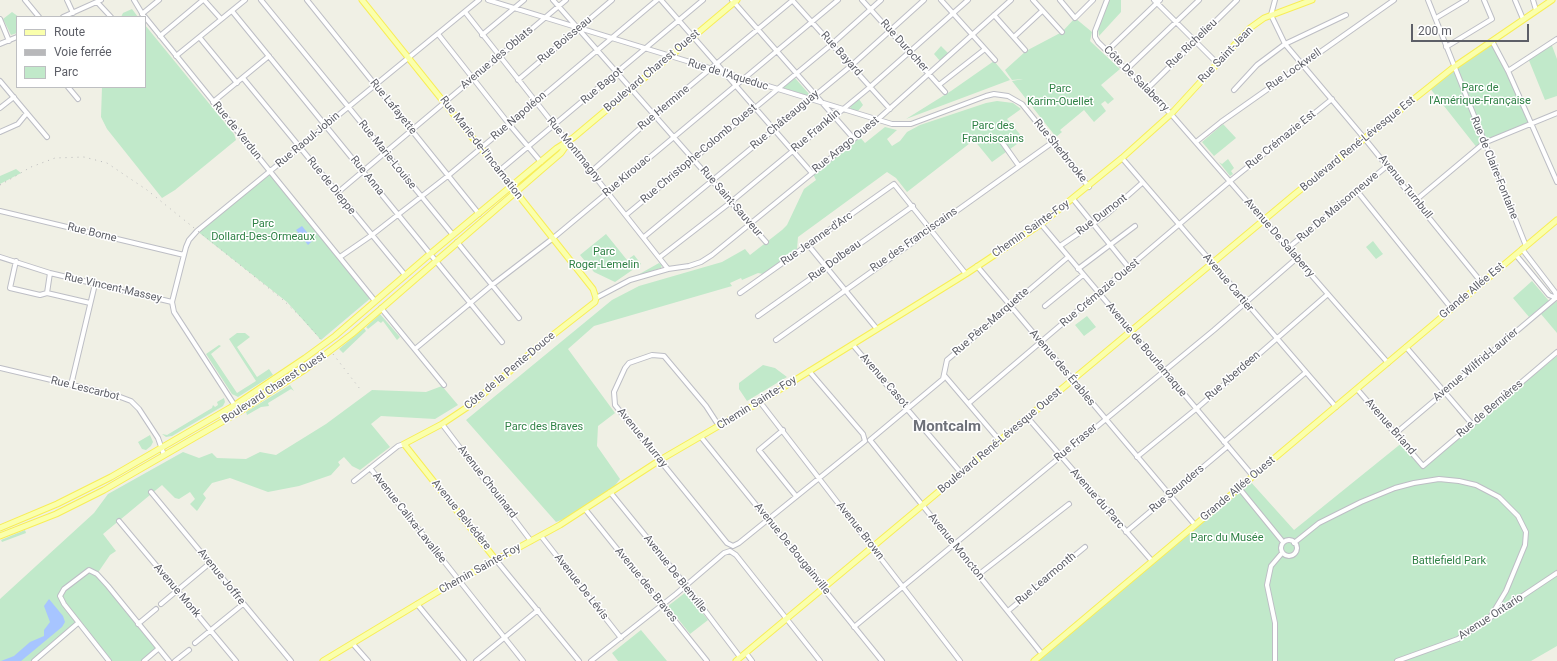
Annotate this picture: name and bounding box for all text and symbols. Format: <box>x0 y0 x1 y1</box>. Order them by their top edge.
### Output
street label: Rue Boisseau <box>535 14 595 66</box>
legend <box>16 16 146 88</box>
street label: Rue Richelieu <box>1164 16 1220 72</box>
scale bar <box>1413 16 1531 42</box>
street label: Rue Durocher <box>877 17 931 75</box>
street label: Avenue des Oblats <box>458 24 536 92</box>
street label: Rue Saint-Jean <box>1196 24 1256 86</box>
text: 200 m <box>1418 24 1452 38</box>
text: Route <box>54 25 85 39</box>
street label: Boulevard Charest Ouest <box>601 27 703 115</box>
street label: Rue Bayard <box>818 29 864 79</box>
street label: Côte De Salaberry <box>1100 43 1172 115</box>
text: Voie ferrée <box>54 45 112 59</box>
street label: Rue Lockwell <box>1264 46 1324 94</box>
street label: Rue de l'Aqueduc <box>686 56 770 94</box>
text: Parc <box>54 65 78 79</box>
street label: Rue Bagot <box>578 65 626 107</box>
street label: Rue Lafayette <box>367 77 419 137</box>
park label: Parc de l'Amérique-Française <box>1429 81 1531 107</box>
park label: Parc Karim-Ouellet <box>1027 82 1093 108</box>
street label: Rue Hermine <box>636 83 692 133</box>
street label: Rue Châteauguay <box>748 87 822 153</box>
street label: Rue Napoléon <box>489 89 549 143</box>
street label: Rue Marie-de-l'Incarnation <box>437 94 525 202</box>
street label: Boulevard René-Lévesque Est <box>1298 94 1418 194</box>
street label: Rue de Verdun <box>210 99 264 163</box>
street label: Rue Christophe-Colomb Ouest <box>638 102 760 206</box>
street label: Rue Franklin <box>789 107 843 155</box>
street label: Rue Crémazie Est <box>1243 108 1319 172</box>
street label: Rue Raoul-Jobin <box>273 109 343 171</box>
street label: Rue Arago Ouest <box>810 114 882 176</box>
street label: Rue Montmagny <box>544 115 604 185</box>
street label: Rue de Claire-Fontaine <box>1467 115 1521 221</box>
street label: Rue Sherbrooke <box>1031 117 1089 185</box>
street label: Rue Marie-Louise <box>355 118 419 192</box>
park label: Parc des Franciscains <box>962 119 1024 145</box>
street label: Rue Kirouac <box>600 152 654 200</box>
street label: Avenue Turnbull <box>1375 152 1435 222</box>
street label: Rue Anna <box>347 154 387 198</box>
street label: Rue de Dieppe <box>304 155 358 217</box>
street label: Rue Saint-Sauveur <box>697 164 765 240</box>
street label: Rue De Maisonneuve <box>1294 169 1382 245</box>
street label: Rue Dumont <box>1074 192 1130 238</box>
street label: Avenue De Salaberry <box>1241 196 1317 280</box>
street label: Chemin Sainte-Foy <box>990 197 1072 261</box>
street label: Rue des Franciscains <box>868 205 960 275</box>
street label: Rue Jeanne-d'Arc <box>779 209 855 269</box>
park label: Parc Dollard-Des-Ormeaux <box>211 217 315 243</box>
street label: Rue Borne <box>66 221 118 245</box>
street label: Rue Dolbeau <box>806 238 864 284</box>
park label: Parc Roger-Lemelin <box>569 245 639 271</box>
street label: Avenue Cartier <box>1200 251 1256 315</box>
street label: Rue Crémazie Ouest <box>1058 256 1142 330</box>
street label: Grande Allée Est <box>1437 260 1507 322</box>
street label: Rue Vincent-Massey <box>63 270 163 306</box>
street label: Rue Père-Marquette <box>950 285 1032 359</box>
street label: Avenue de Bourlamaque <box>1103 300 1189 400</box>
street label: Avenue Wilfrid-Laurier <box>1431 325 1521 405</box>
street label: Avenue des Érables <box>1026 327 1098 409</box>
street label: Côte de la Pente-Douce <box>462 329 558 413</box>
street label: Rue Aberdeen <box>1203 349 1263 403</box>
street label: Boulevard Charest Ouest <box>220 350 328 426</box>
street label: Avenue Casot <box>857 351 911 411</box>
street label: Chemin Sainte-Foy <box>715 373 799 433</box>
street label: Rue Lescarbot <box>49 374 121 404</box>
street label: Rue de Bernières <box>1454 377 1526 441</box>
street label: Boulevard René-Lévesque Ouest <box>936 385 1064 497</box>
street label: Avenue Briand <box>1362 396 1418 458</box>
street label: Avenue Murray <box>614 406 670 470</box>
district label: Montcalm <box>913 418 981 436</box>
park label: Parc des Braves <box>505 420 583 434</box>
street label: Rue Fraser <box>1052 421 1100 465</box>
street label: Avenue Chouinard <box>454 443 520 521</box>
street label: Grande Allée Ouest <box>1198 454 1278 524</box>
street label: Rue Saunders <box>1147 462 1207 516</box>
street label: Avenue du Parc <box>1067 466 1127 532</box>
street label: Avenue Calixa-Lavallée <box>369 470 449 566</box>
street label: Avenue Belvédère <box>429 477 493 553</box>
street label: Avenue Brown <box>833 499 887 563</box>
street label: Avenue De Bougainville <box>751 501 833 597</box>
street label: Avenue Moncton <box>925 511 987 583</box>
park label: Parc du Musée <box>1191 531 1263 545</box>
street label: Avenue De Bienville <box>641 532 709 616</box>
street label: Chemin Sainte-Foy <box>437 541 523 597</box>
street label: Avenue des Braves <box>612 545 680 625</box>
street label: Avenue Joffre <box>194 546 248 608</box>
street label: Rue Learmonth <box>1013 550 1079 608</box>
street label: Avenue De Lévis <box>551 551 611 623</box>
park label: Battlefield Park <box>1412 554 1486 568</box>
street label: Avenue Monk <box>151 561 203 621</box>
street label: Avenue Ontario <box>1456 591 1526 643</box>

